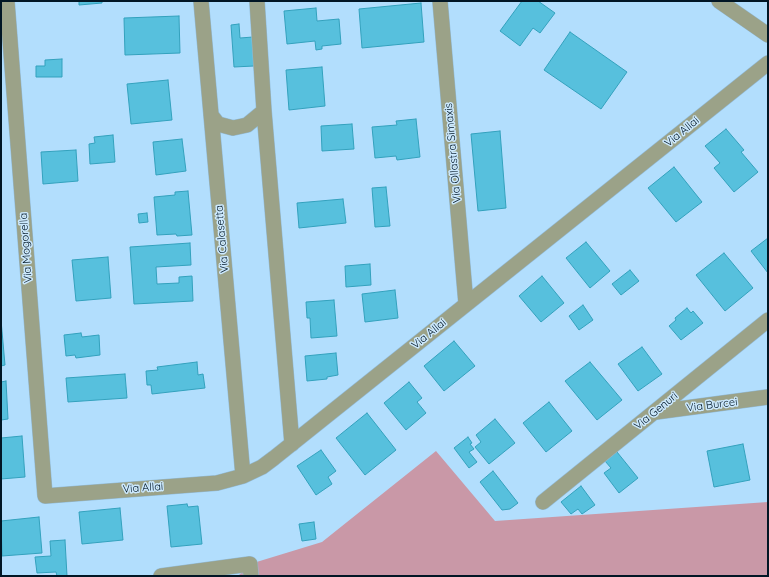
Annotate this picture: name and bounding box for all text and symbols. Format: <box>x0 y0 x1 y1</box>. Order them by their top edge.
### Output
street label: Via Ollastra Simaxis <box>442 103 464 203</box>
street label: Via Allai <box>662 114 702 150</box>
street label: Via Calasetta <box>212 205 232 273</box>
street label: Via Mogorella <box>17 212 35 284</box>
street label: Via Allai <box>409 316 449 352</box>
street label: Via Genuri <box>631 389 681 433</box>
street label: Via Burcei <box>686 395 738 415</box>
street label: Via Allai <box>122 480 164 496</box>

